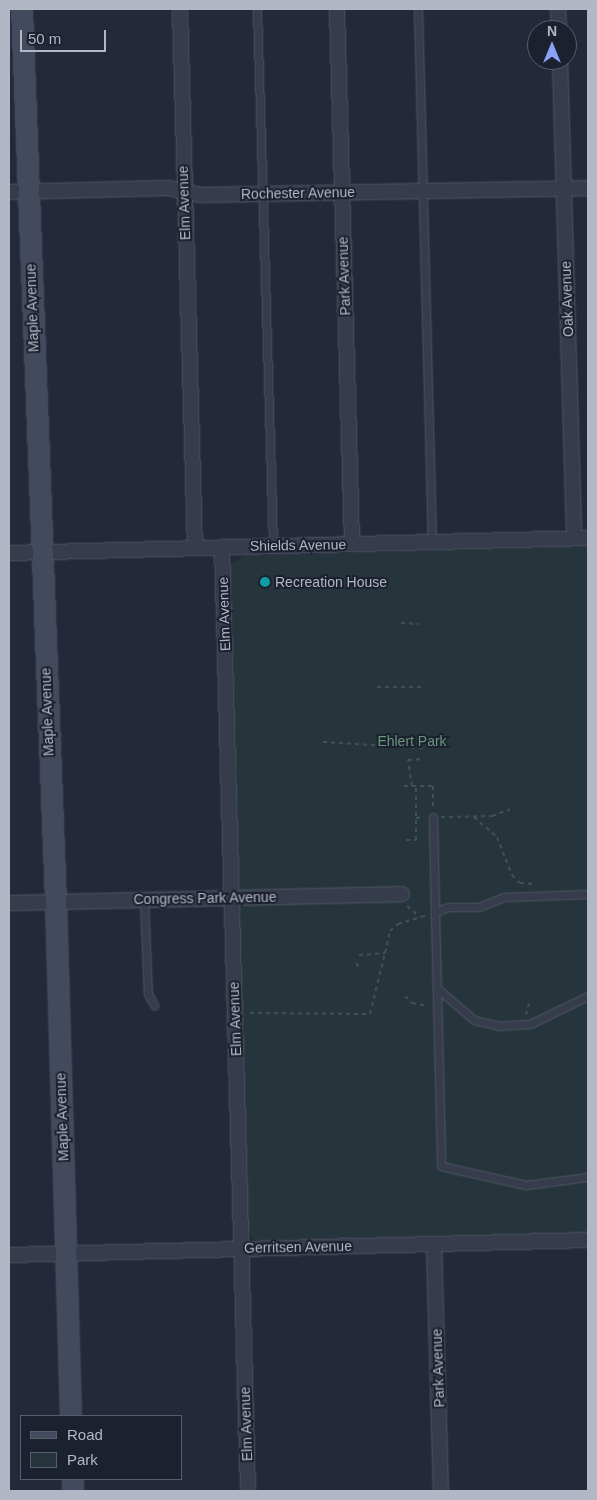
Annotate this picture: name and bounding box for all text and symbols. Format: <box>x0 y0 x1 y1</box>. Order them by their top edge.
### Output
scale bar <box>22 20 109 52</box>
north arrow <box>527 20 577 70</box>
text: N <box>547 23 557 39</box>
text: 50 m <box>28 30 61 47</box>
street label: Elm Avenue <box>174 165 194 241</box>
street label: Rochester Avenue <box>240 184 356 202</box>
street label: Park Avenue <box>334 236 354 316</box>
street label: Oak Avenue <box>557 260 577 338</box>
street label: Maple Avenue <box>22 263 42 353</box>
street label: Shields Avenue <box>249 536 347 554</box>
place label: Recreation House <box>275 574 387 590</box>
street label: Elm Avenue <box>214 576 234 652</box>
marker: Recreation House <box>259 576 271 588</box>
street label: Maple Avenue <box>37 667 57 757</box>
park label: Ehlert Park <box>377 733 447 749</box>
street label: Congress Park Avenue <box>133 888 277 908</box>
street label: Elm Avenue <box>225 981 245 1057</box>
street label: Maple Avenue <box>52 1072 72 1162</box>
street label: Gerritsen Avenue <box>244 1238 352 1256</box>
street label: Park Avenue <box>428 1328 448 1408</box>
street label: Elm Avenue <box>236 1386 256 1462</box>
legend <box>20 1415 182 1480</box>
text: Road <box>67 1426 103 1443</box>
text: Park <box>67 1451 98 1468</box>

